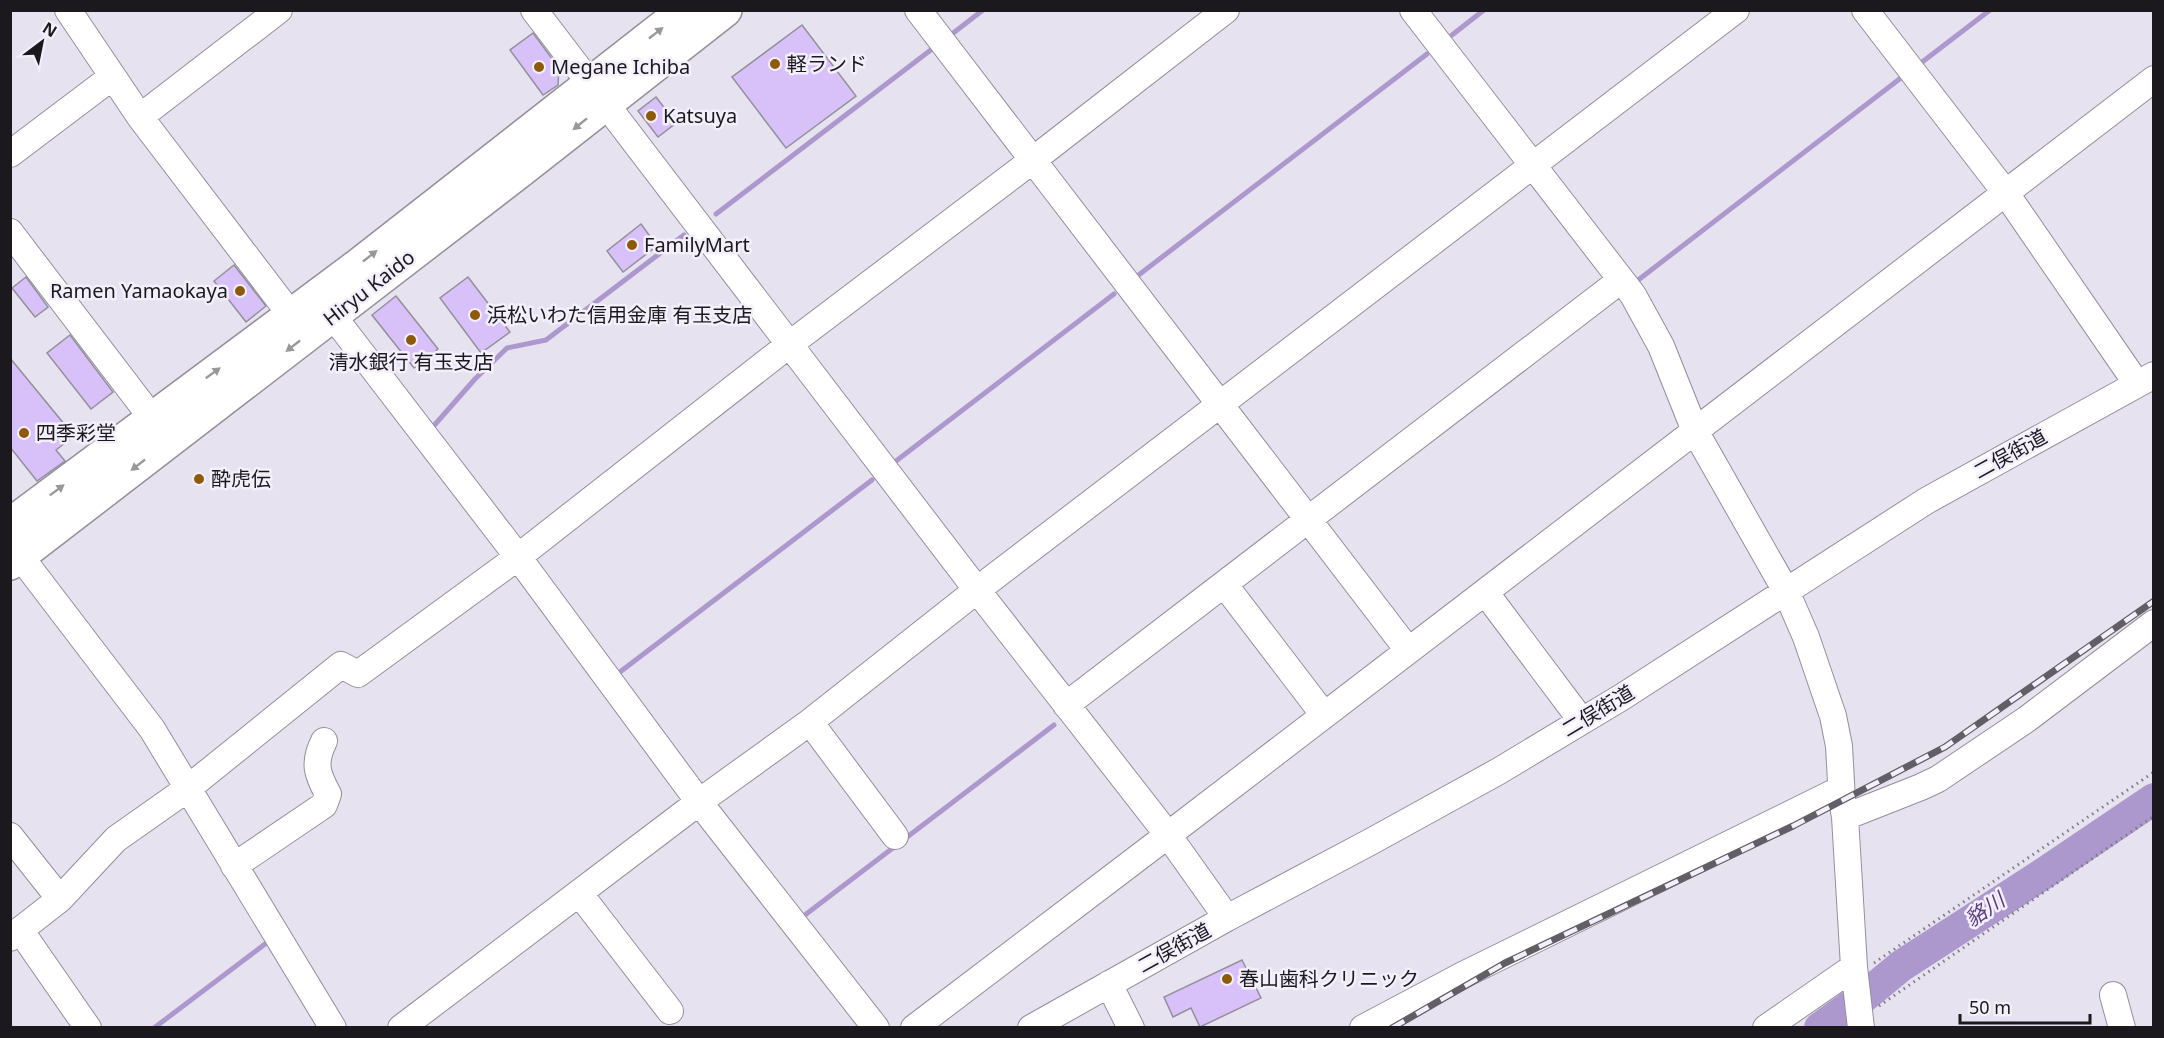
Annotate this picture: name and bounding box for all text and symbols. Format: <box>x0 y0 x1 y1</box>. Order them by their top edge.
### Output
north arrow <box>12 12 72 72</box>
text: N <box>39 17 61 42</box>
one-way arrow <box>648 27 664 40</box>
place label: 軽ランド <box>787 50 867 77</box>
place label: Megane Ichiba <box>551 53 690 80</box>
marker: 軽ランド <box>768 57 782 71</box>
marker: Megane Ichiba <box>532 60 546 74</box>
place label: Katsuya <box>663 102 737 129</box>
marker: Katsuya <box>644 109 658 123</box>
one-way arrow <box>572 117 587 129</box>
place label: FamilyMart <box>644 231 750 258</box>
marker: FamilyMart <box>625 238 639 252</box>
street label: Hiryu Kaido <box>317 243 420 332</box>
one-way arrow <box>362 251 377 263</box>
place label: Ramen Yamaokaya <box>50 277 228 304</box>
marker: Ramen Yamaokaya <box>233 284 247 298</box>
place label: 浜松いわた信用金庫 有玉支店 <box>487 301 752 328</box>
marker: 浜松いわた信用金庫 有玉支店 <box>468 308 482 322</box>
marker: 清水銀行 有玉支店 <box>404 333 418 347</box>
one-way arrow <box>285 340 301 353</box>
place label: 清水銀行 有玉支店 <box>328 348 494 375</box>
one-way arrow <box>205 367 221 379</box>
place label: 四季彩堂 <box>36 419 116 446</box>
street label: 二俣街道 <box>1968 422 2051 485</box>
marker: 四季彩堂 <box>17 426 31 440</box>
one-way arrow <box>131 459 147 471</box>
place label: 酔虎伝 <box>211 465 271 492</box>
marker: 酔虎伝 <box>192 472 206 486</box>
one-way arrow <box>49 483 65 496</box>
street label: 二俣街道 <box>1557 678 1639 743</box>
water label: 貉川 <box>1959 885 2011 933</box>
street label: 二俣街道 <box>1132 916 1215 979</box>
place label: 春山歯科クリニック <box>1239 965 1419 992</box>
marker: 春山歯科クリニック <box>1220 972 1234 986</box>
scale bar <box>1960 987 2090 1025</box>
text: 50 m <box>1969 995 2011 1019</box>

